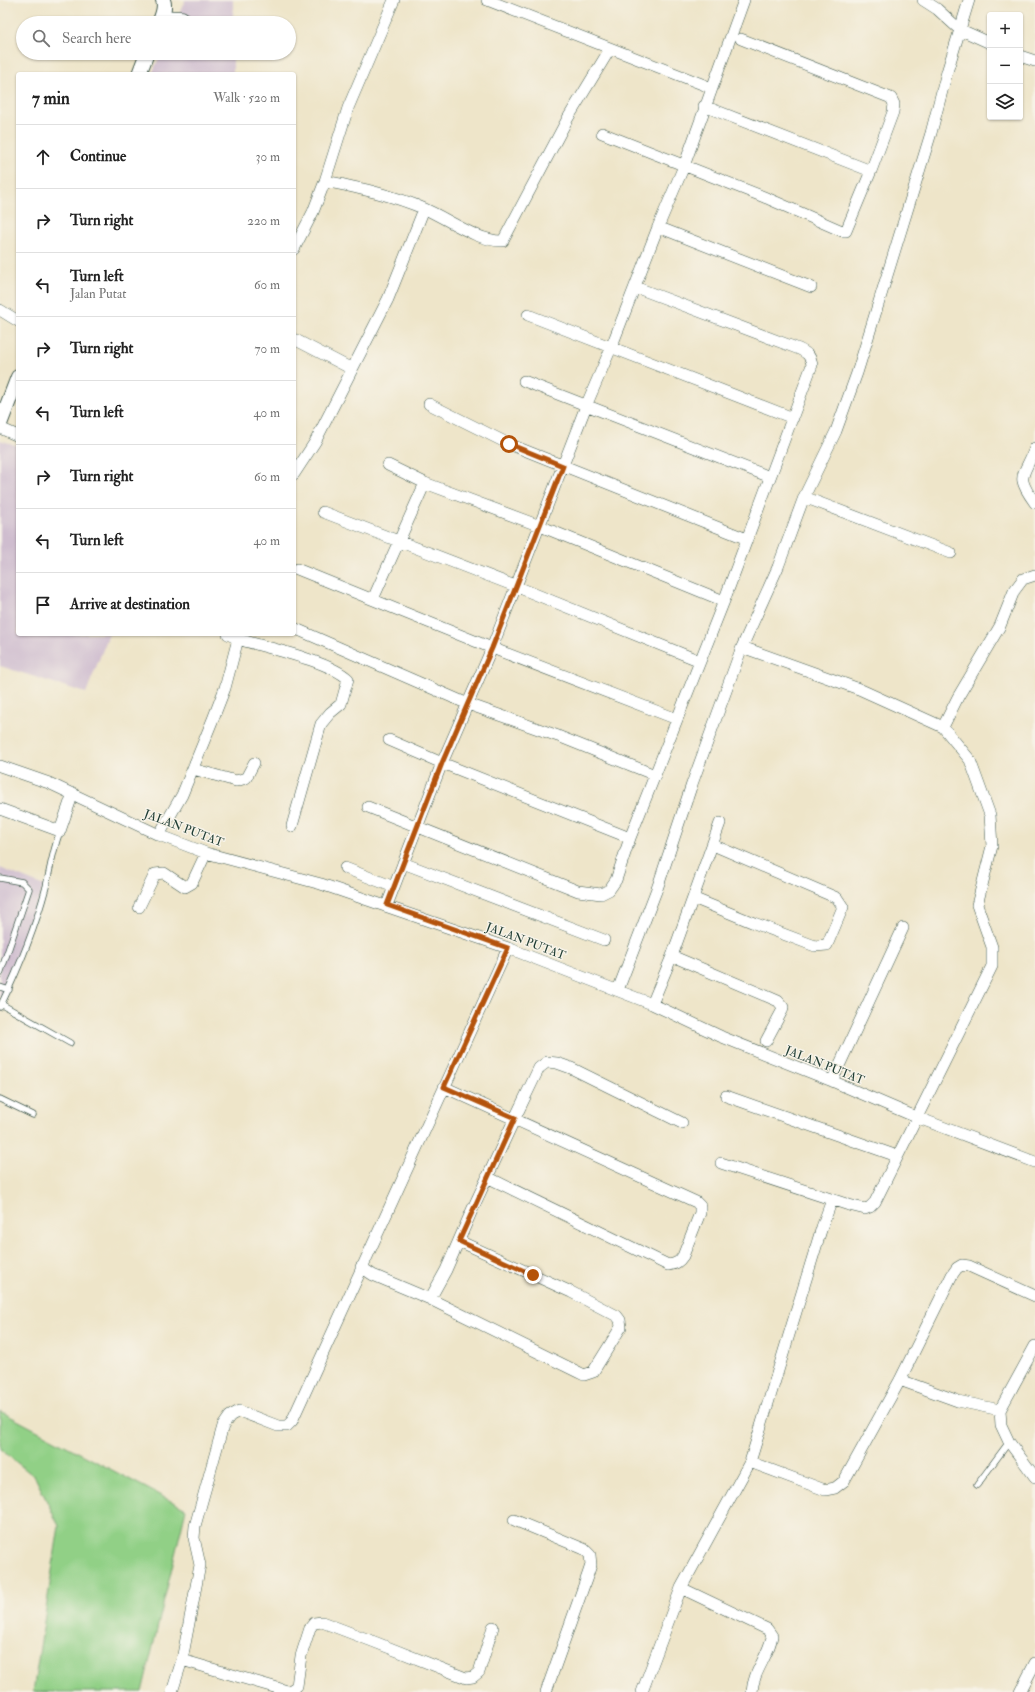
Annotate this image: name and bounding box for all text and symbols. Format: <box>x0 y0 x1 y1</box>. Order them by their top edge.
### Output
map controls <box>987 12 1023 120</box>
button: + <box>987 12 1023 48</box>
search box <box>16 16 296 60</box>
icon: search <box>30 27 52 49</box>
text: Search here <box>62 29 131 48</box>
button: − <box>987 48 1023 84</box>
button: layers <box>987 84 1023 120</box>
text: 7 min <box>32 88 70 109</box>
text: Walk · 520 m <box>213 90 280 106</box>
icon: ahead <box>32 146 54 168</box>
text: Continue <box>70 147 126 166</box>
text: 30 m <box>256 149 280 165</box>
icon: right <box>32 210 54 232</box>
text: Turn right <box>70 211 133 230</box>
text: 220 m <box>247 213 280 229</box>
text: Turn left <box>70 267 124 286</box>
icon: left <box>32 274 54 296</box>
text: 60 m <box>254 277 280 293</box>
text: Jalan Putat <box>70 286 127 302</box>
icon: right <box>32 338 54 360</box>
text: Turn right <box>70 339 133 358</box>
text: 70 m <box>255 341 280 357</box>
icon: left <box>32 402 54 424</box>
text: Turn left <box>70 403 124 422</box>
text: 40 m <box>254 405 280 421</box>
route start <box>500 435 518 453</box>
icon: right <box>32 466 54 488</box>
text: Turn right <box>70 467 133 486</box>
text: 60 m <box>254 469 280 485</box>
icon: left <box>32 530 54 552</box>
text: Turn left <box>70 531 124 550</box>
text: 40 m <box>254 533 280 549</box>
icon: arrive <box>32 594 54 616</box>
text: Arrive at destination <box>70 595 190 614</box>
street label: JALAN PUTAT <box>141 806 226 851</box>
street label: JALAN PUTAT <box>483 919 568 964</box>
street label: JALAN PUTAT <box>782 1042 867 1088</box>
route end <box>524 1266 542 1284</box>

